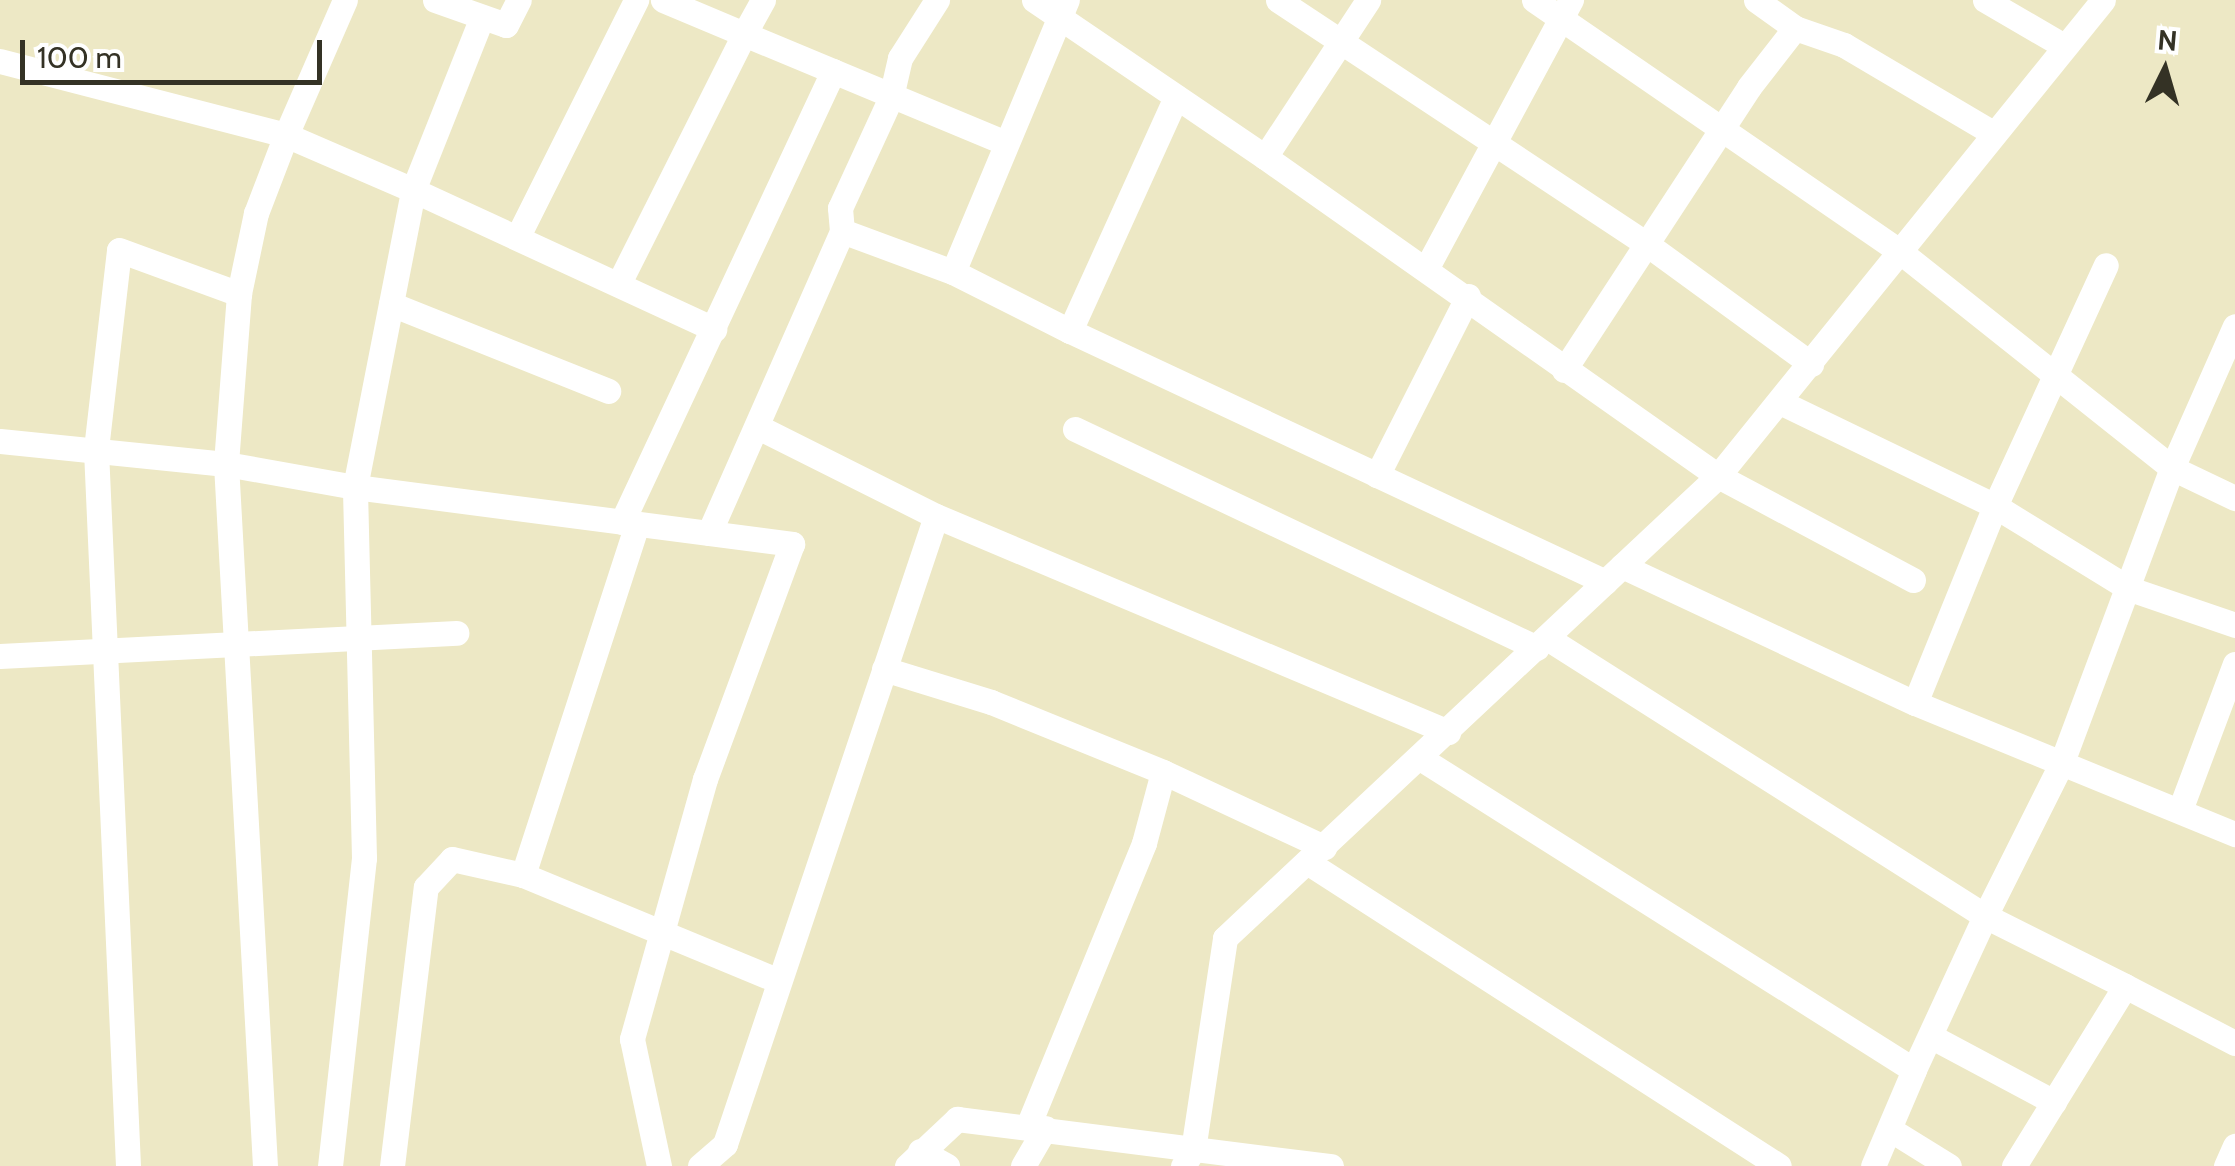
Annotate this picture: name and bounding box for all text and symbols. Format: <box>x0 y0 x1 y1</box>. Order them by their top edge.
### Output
scale bar <box>25 20 328 82</box>
north arrow <box>2115 20 2215 120</box>
text: N <box>2156 22 2179 58</box>
text: 100 m <box>37 39 122 76</box>

